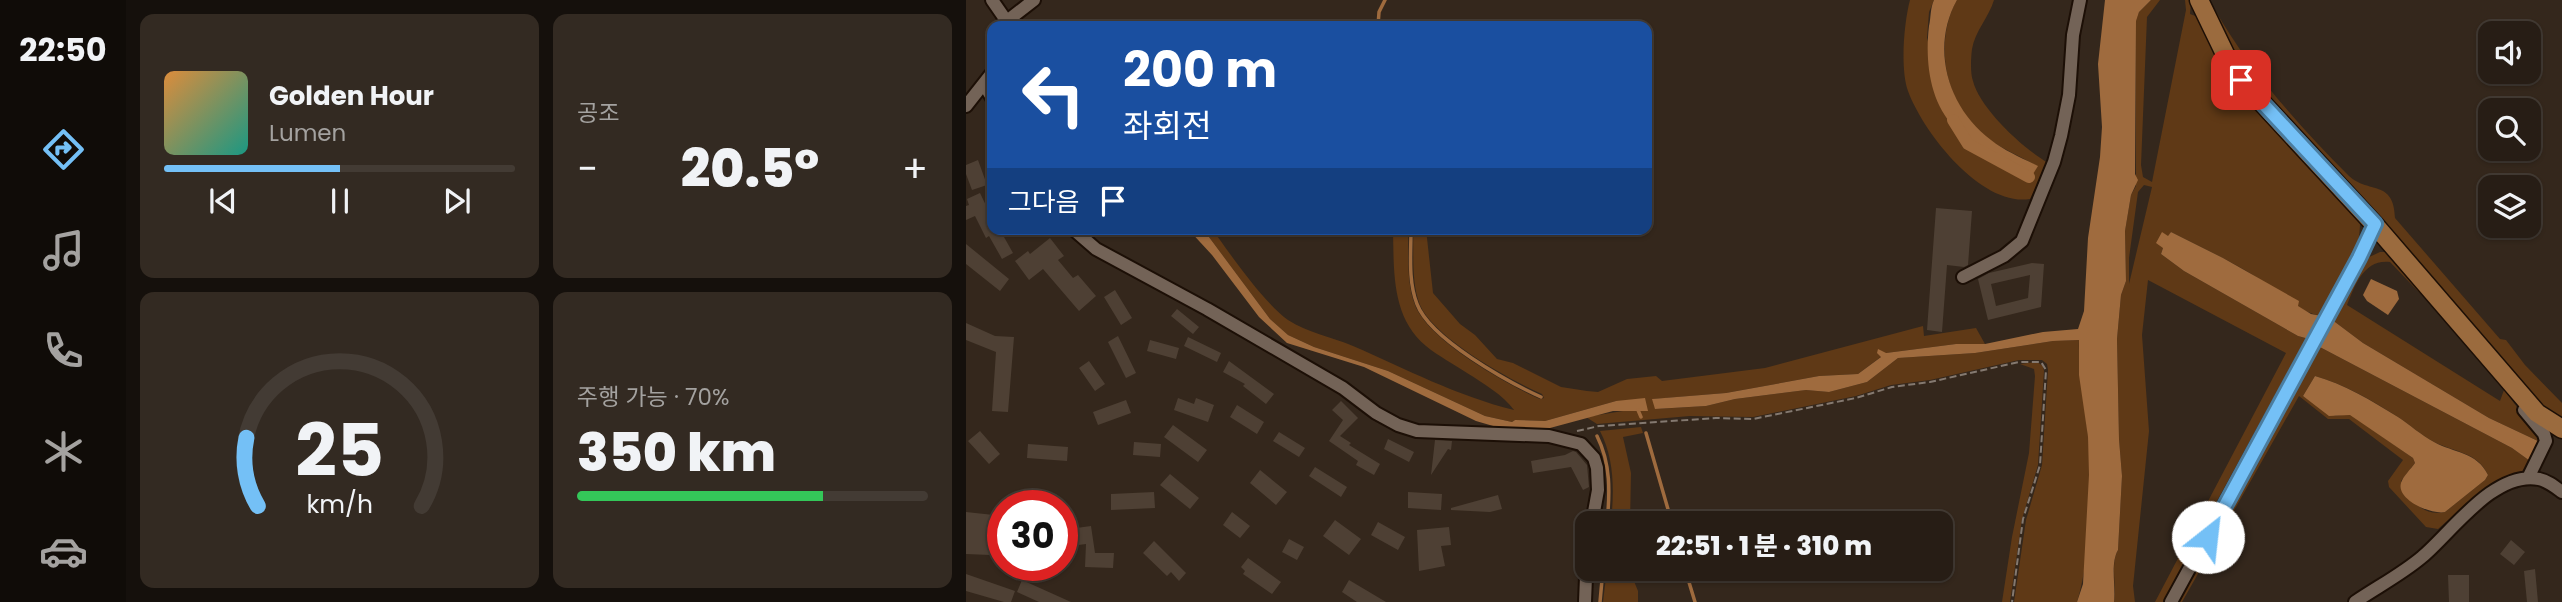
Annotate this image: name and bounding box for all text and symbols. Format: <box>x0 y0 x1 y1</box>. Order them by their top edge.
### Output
map controls <box>2478 21 2541 238</box>
button: sound <box>2478 21 2541 84</box>
text: 22:50 <box>19 27 107 72</box>
text: 200 m <box>1123 36 1277 104</box>
icon: left <box>1008 49 1099 140</box>
pin <box>2211 50 2271 110</box>
icon: arrive <box>2222 61 2260 99</box>
text: Golden Hour <box>269 78 434 114</box>
text: 공조 <box>577 97 619 129</box>
button: search <box>2478 98 2541 161</box>
text: 좌회전 <box>1123 103 1211 148</box>
text: Lumen <box>269 117 346 149</box>
icon: directions <box>39 125 88 174</box>
text: 20.5° <box>681 132 819 205</box>
text: − <box>577 142 598 195</box>
text: + <box>902 142 928 195</box>
button: layers <box>2478 175 2541 238</box>
icon: previous <box>204 182 242 220</box>
icon: pause <box>321 182 359 220</box>
icon: next <box>438 182 476 220</box>
icon: arrive <box>1094 182 1132 220</box>
text: 그다음 <box>1008 184 1080 220</box>
icon: music <box>39 226 88 275</box>
icon: phone <box>39 326 88 375</box>
text: 주행 가능 · 70% <box>577 381 729 413</box>
text: 25 <box>295 400 384 501</box>
text: 350 km <box>577 416 776 489</box>
icon: climate <box>39 427 88 476</box>
text: km/h <box>306 487 373 522</box>
speed limit sign: 30 <box>987 490 1078 581</box>
position arrow <box>2171 500 2245 574</box>
icon: car <box>39 527 88 576</box>
text: 22:51 · 1 분 · 310 m <box>1656 528 1872 564</box>

